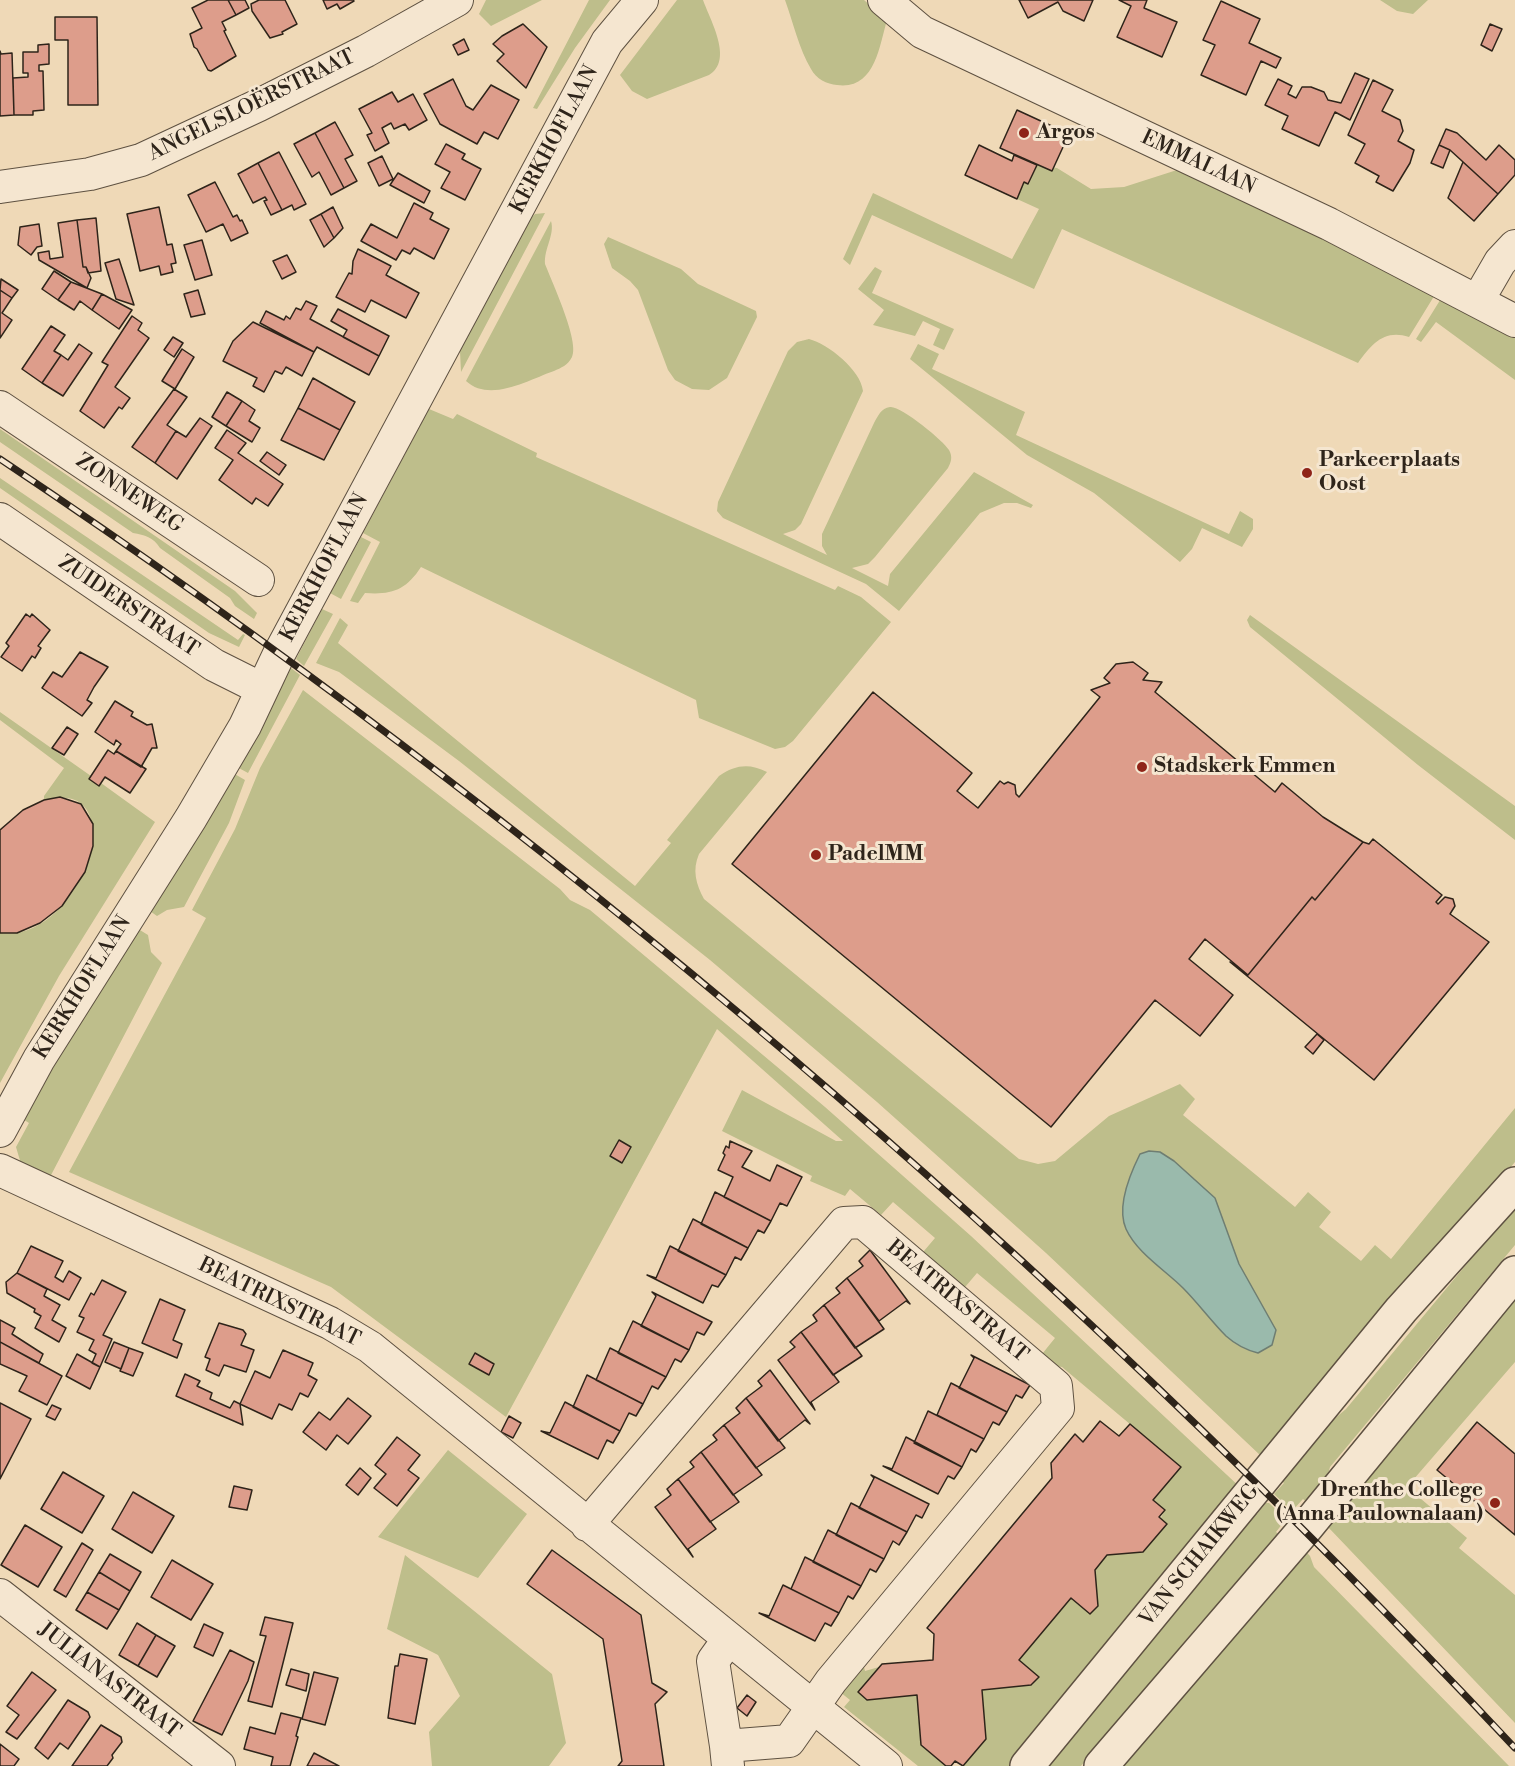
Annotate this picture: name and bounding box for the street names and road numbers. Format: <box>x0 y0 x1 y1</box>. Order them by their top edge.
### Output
street label: ANGELSLOËRSTRAAT <box>144 45 360 167</box>
street label: KERKHOFLAAN <box>505 62 605 218</box>
street label: EMMALAAN <box>1137 125 1259 201</box>
street label: ZONNEWEG <box>71 449 187 539</box>
street label: KERKHOFLAAN <box>275 490 375 646</box>
street label: ZUIDERSTRAAT <box>53 551 203 663</box>
street label: KERKHOFLAAN <box>29 912 137 1064</box>
street label: BEATRIXSTRAAT <box>881 1236 1033 1368</box>
street label: BEATRIXSTRAAT <box>194 1253 364 1353</box>
street label: VAN SCHAIKWEG <box>1135 1480 1265 1632</box>
street label: JULIANASTRAAT <box>33 1618 185 1744</box>

